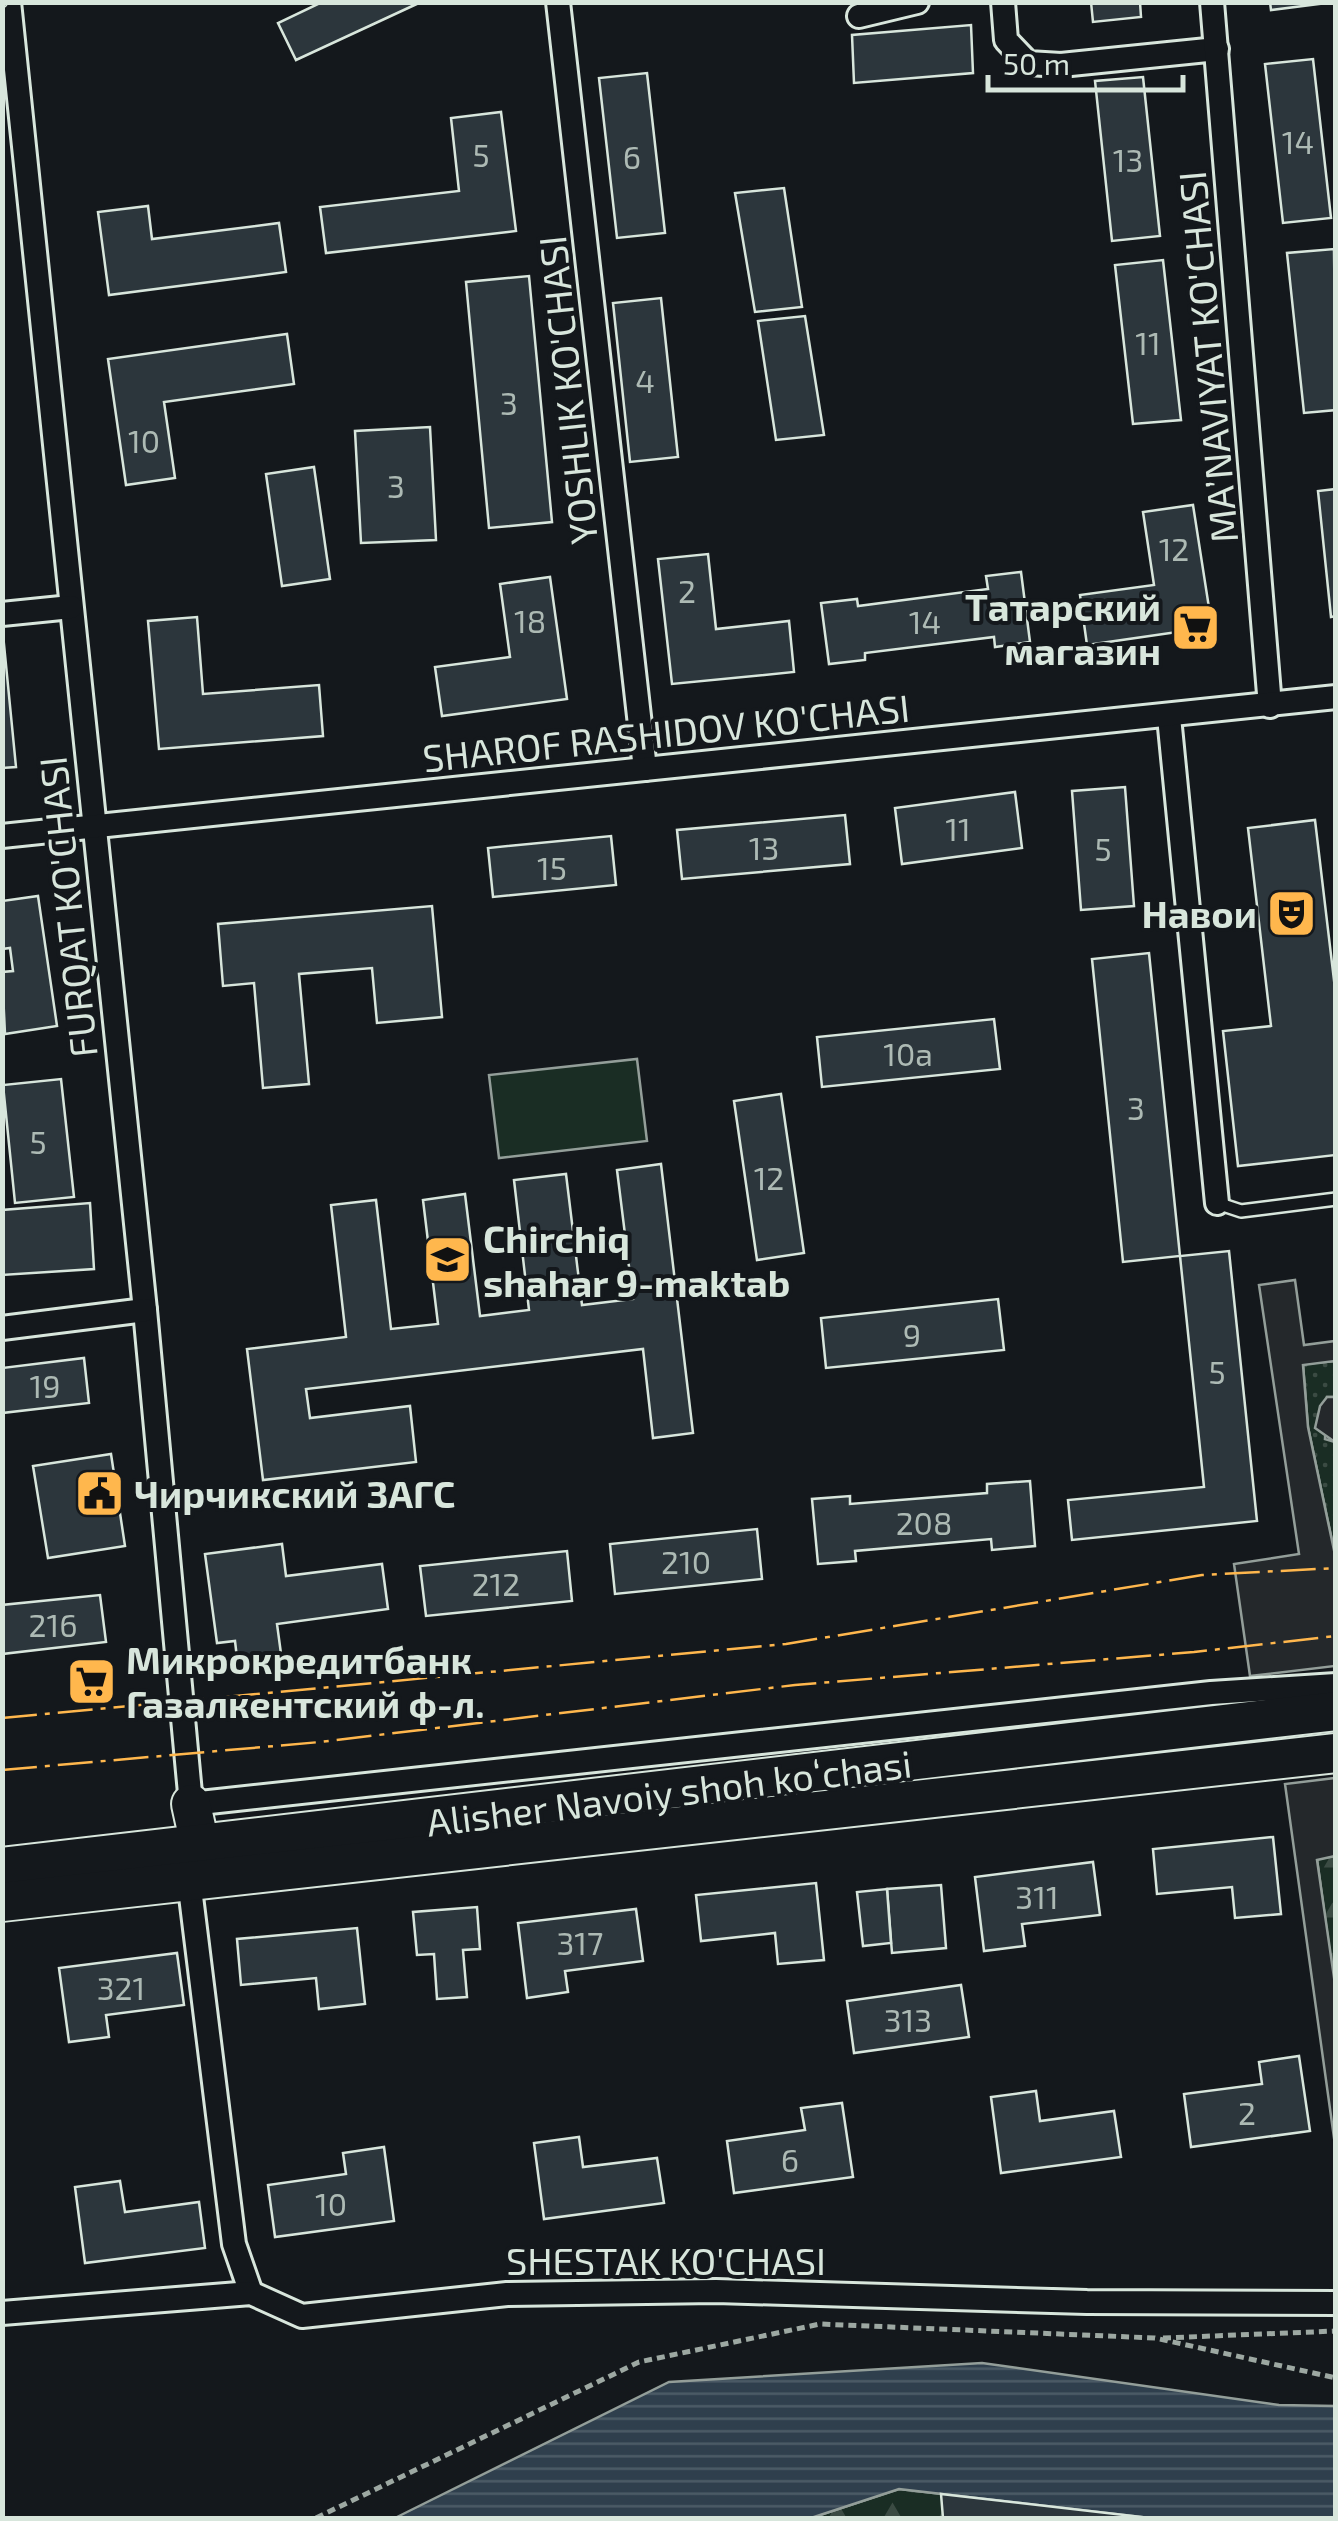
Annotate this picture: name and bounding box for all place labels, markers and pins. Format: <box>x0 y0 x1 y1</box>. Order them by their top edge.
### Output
place label: Татарский магазин <box>965 583 1161 673</box>
supermarket icon: Татарский магазин <box>1170 602 1222 654</box>
theatre icon: Навои <box>1266 887 1318 939</box>
place label: Навои <box>1141 890 1257 936</box>
place label: Chirchiq shahar 9-maktab <box>483 1215 790 1305</box>
school or university icon: Chirchiq shahar 9-maktab <box>422 1234 474 1286</box>
public building icon: Чирчикский ЗАГС <box>73 1467 125 1519</box>
place label: Чирчикский ЗАГС <box>134 1470 455 1516</box>
place label: Микрокредитбанк Газалкентский ф-л. <box>126 1636 484 1726</box>
supermarket icon: Микрокредитбанк Газалкентский ф-л. <box>65 1655 117 1707</box>

